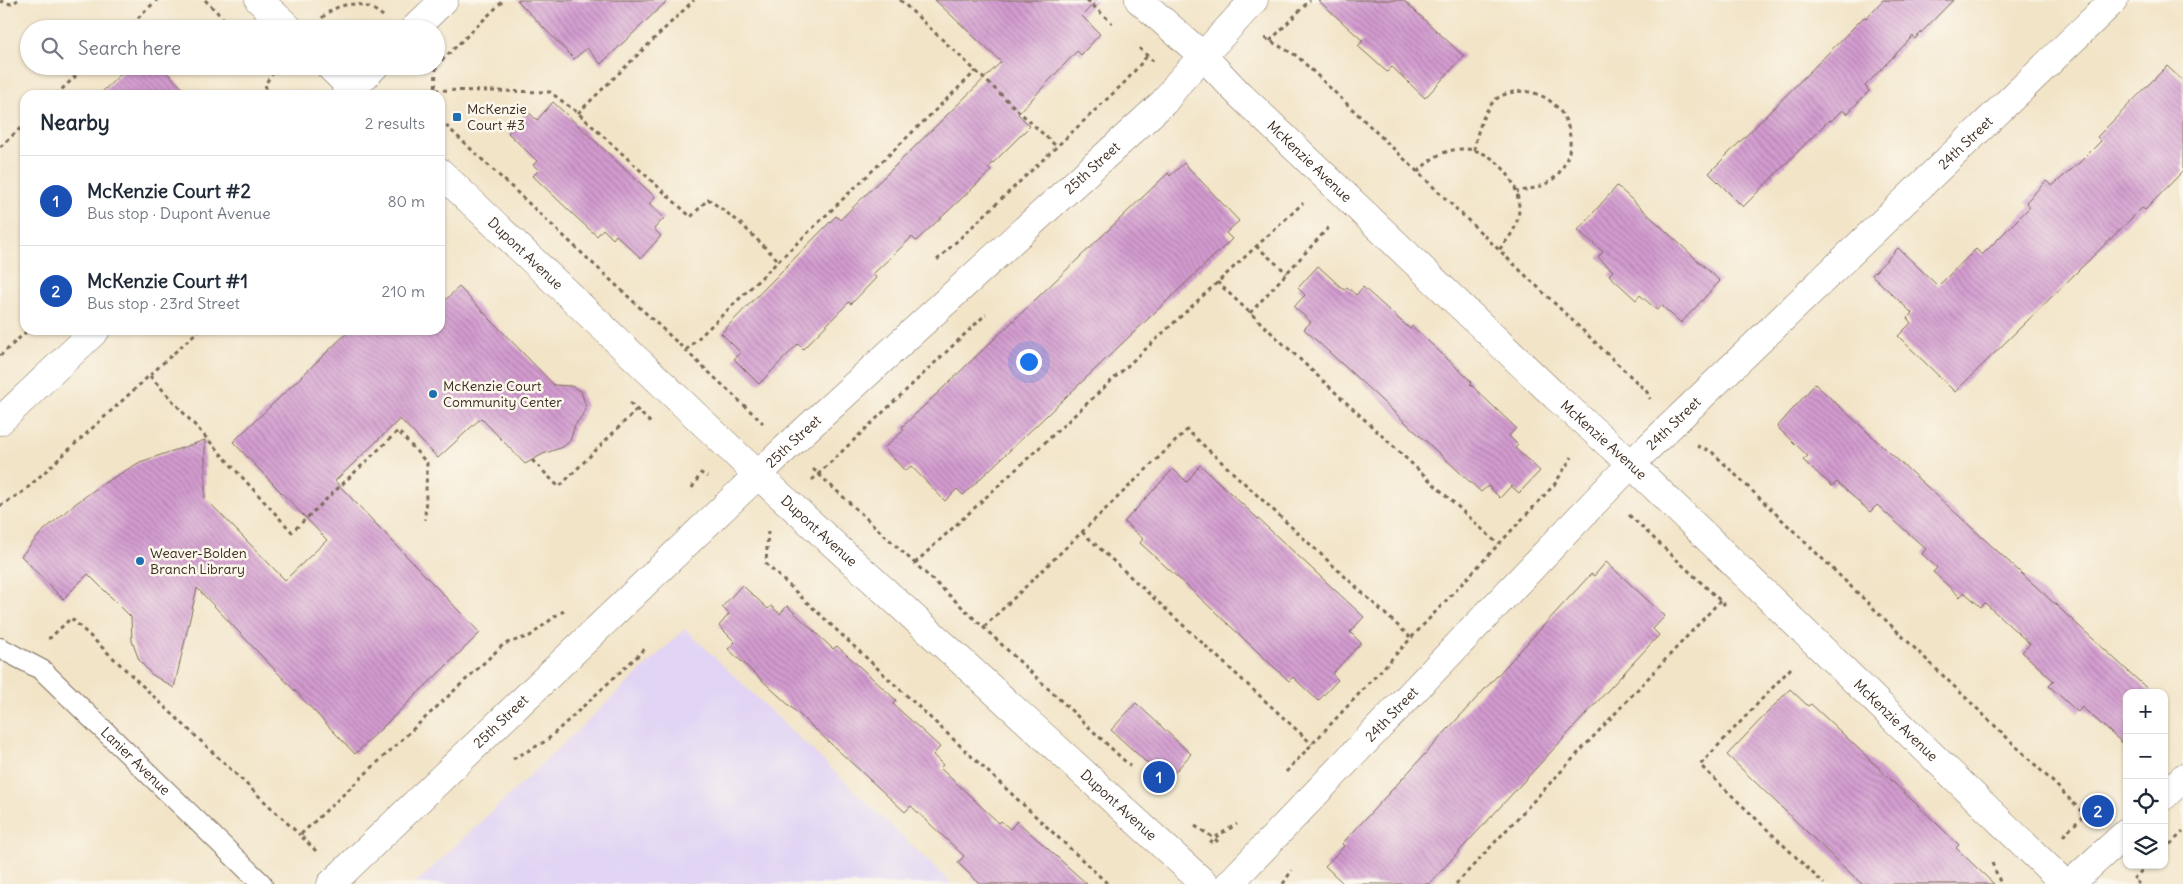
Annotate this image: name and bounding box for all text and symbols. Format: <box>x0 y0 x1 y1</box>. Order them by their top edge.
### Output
search box <box>20 20 445 75</box>
icon: search <box>38 34 66 62</box>
text: Search here <box>78 36 181 60</box>
place label: McKenzie Court #3 <box>467 100 527 134</box>
text: Nearby <box>40 109 110 136</box>
marker: McKenzie Court #3 <box>451 111 463 123</box>
street label: 24th Street <box>1934 112 1997 173</box>
text: 2 results <box>365 113 425 133</box>
street label: McKenzie Avenue <box>1264 117 1356 206</box>
street label: 25th Street <box>1060 138 1124 198</box>
text: McKenzie Court #2 <box>87 179 251 203</box>
text: 1 <box>53 191 59 211</box>
text: 80 m <box>387 191 425 211</box>
text: Bus stop · Dupont Avenue <box>87 203 271 223</box>
street label: Dupont Avenue <box>484 213 567 293</box>
text: McKenzie Court #1 <box>87 269 248 293</box>
text: 2 <box>52 281 60 301</box>
text: 210 m <box>382 281 425 301</box>
text: Bus stop · 23rd Street <box>87 293 240 313</box>
your location <box>1016 349 1042 375</box>
place label: McKenzie Court Community Center <box>443 377 562 411</box>
marker: McKenzie Court Community Center <box>427 388 439 400</box>
street label: 24th Street <box>1642 393 1705 454</box>
street label: McKenzie Avenue <box>1557 396 1651 483</box>
street label: 25th Street <box>762 411 825 472</box>
street label: Dupont Avenue <box>777 491 861 570</box>
place label: Weaver-Bolden Branch Library <box>150 544 247 578</box>
marker: Weaver-Bolden Branch Library <box>134 555 146 567</box>
street label: McKenzie Avenue <box>1850 676 1942 765</box>
street label: 24th Street <box>1361 683 1422 745</box>
map controls <box>2123 689 2168 869</box>
button: + <box>2123 689 2168 734</box>
street label: 25th Street <box>469 691 532 752</box>
street label: Lanier Avenue <box>97 723 174 799</box>
button: − <box>2123 734 2168 779</box>
pin: 1 <box>1143 758 1175 796</box>
street label: Dupont Avenue <box>1077 766 1160 844</box>
button: locate <box>2123 779 2168 824</box>
pin: 2 <box>2082 792 2114 830</box>
button: layers <box>2123 824 2168 869</box>

